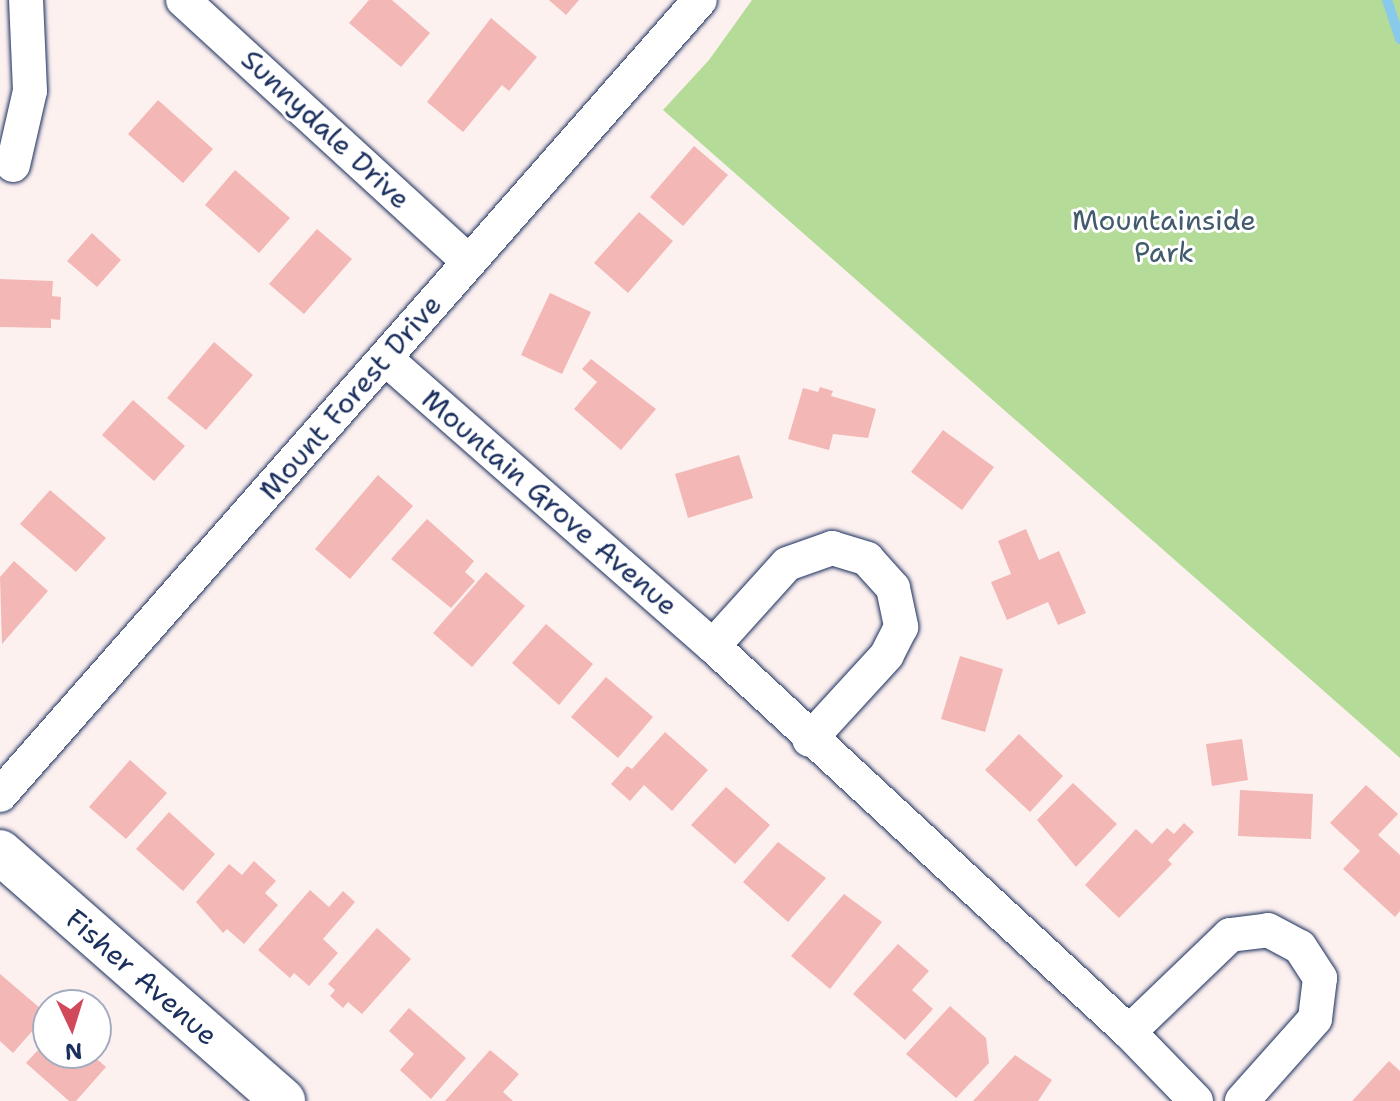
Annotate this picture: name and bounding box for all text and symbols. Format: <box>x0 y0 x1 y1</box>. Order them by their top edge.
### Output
street label: Sunnydale Drive <box>235 42 417 216</box>
park label: Mountainside Park <box>1072 203 1256 269</box>
street label: Mount Forest Drive <box>252 288 448 506</box>
street label: Mountain Grove Avenue <box>415 382 685 622</box>
street label: Fisher Avenue <box>59 902 225 1052</box>
north arrow <box>32 989 112 1069</box>
text: N <box>64 1036 83 1067</box>

